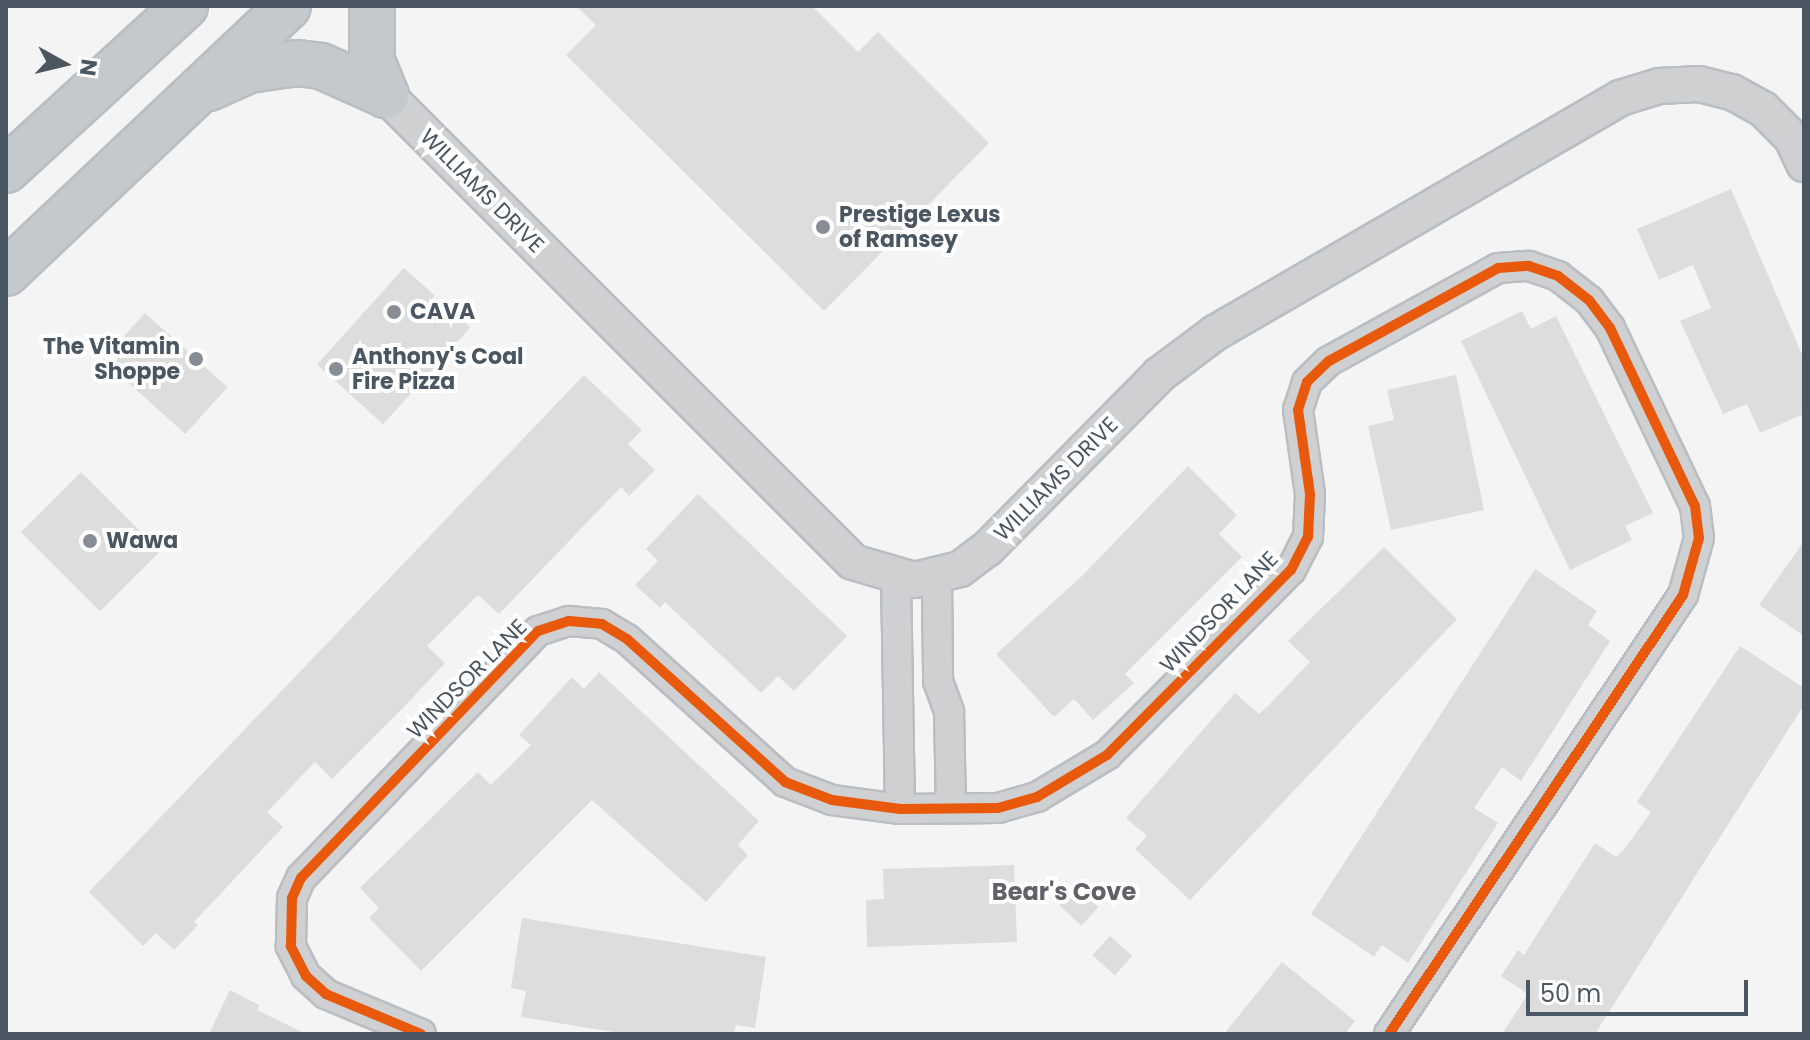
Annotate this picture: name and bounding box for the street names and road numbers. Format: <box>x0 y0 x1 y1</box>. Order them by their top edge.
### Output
street label: WILLIAMS DRIVE <box>415 124 549 258</box>
street label: WILLIAMS DRIVE <box>989 412 1123 546</box>
street label: WINDSOR LANE <box>1154 546 1284 678</box>
street label: WINDSOR LANE <box>402 614 532 744</box>

